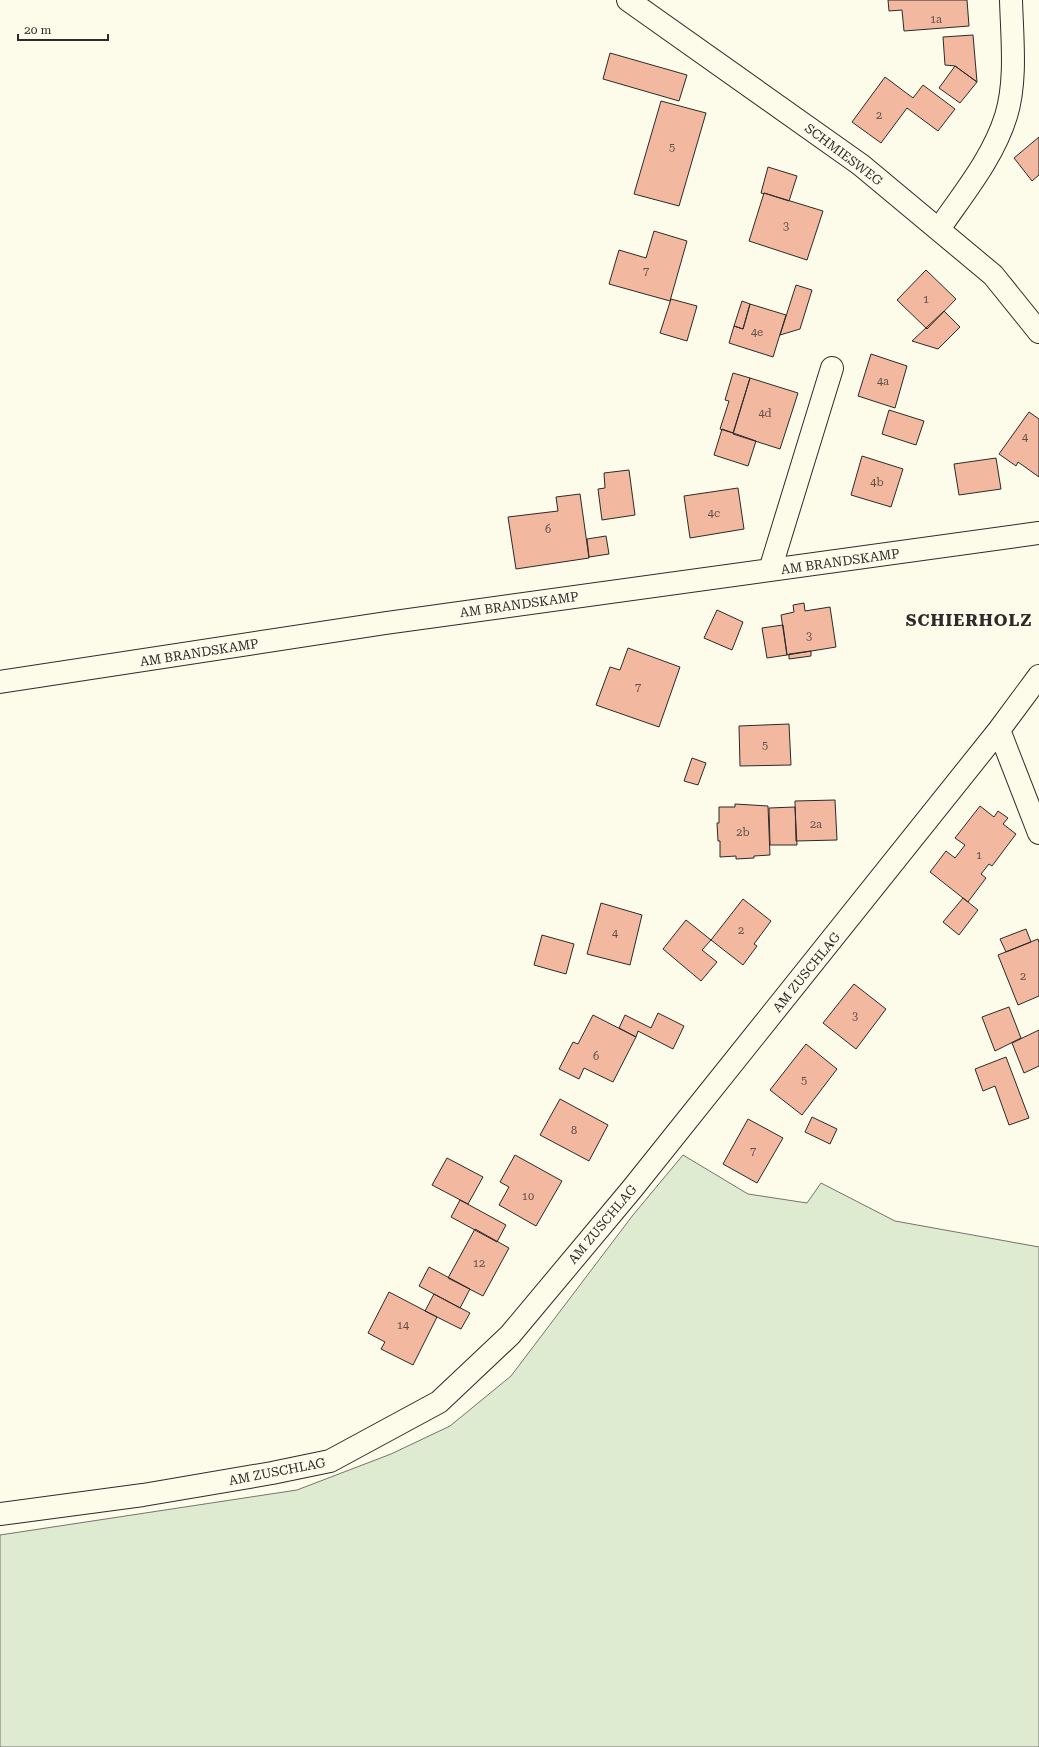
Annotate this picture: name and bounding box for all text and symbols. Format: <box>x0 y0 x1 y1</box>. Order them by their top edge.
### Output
house number: 1a <box>930 13 942 26</box>
scale bar <box>18 16 108 42</box>
text: 20 m <box>24 23 51 37</box>
house number: 2 <box>876 109 882 122</box>
street label: SCHMIESWEG <box>802 120 885 188</box>
house number: 5 <box>669 141 675 154</box>
house number: 3 <box>783 220 789 233</box>
house number: 7 <box>643 265 649 278</box>
house number: 1 <box>923 293 929 306</box>
house number: 4e <box>751 326 763 339</box>
house number: 4a <box>877 375 889 388</box>
house number: 4d <box>758 407 772 420</box>
house number: 4 <box>1022 431 1029 444</box>
house number: 4b <box>870 476 884 489</box>
house number: 4c <box>708 507 720 520</box>
house number: 6 <box>545 523 551 536</box>
street label: AM BRANDSKAMP <box>780 546 900 577</box>
street label: AM BRANDSKAMP <box>459 589 579 620</box>
district label: SCHIERHOLZ <box>906 610 1032 630</box>
house number: 3 <box>806 630 812 643</box>
street label: AM BRANDSKAMP <box>139 636 259 669</box>
house number: 7 <box>635 681 641 694</box>
house number: 5 <box>762 739 768 752</box>
house number: 2a <box>810 818 822 831</box>
house number: 2b <box>736 826 750 839</box>
house number: 1 <box>976 849 982 862</box>
house number: 2 <box>738 924 744 937</box>
house number: 4 <box>612 927 619 940</box>
street label: AM ZUSCHLAG <box>770 929 843 1015</box>
house number: 2 <box>1020 970 1026 983</box>
house number: 3 <box>852 1010 858 1023</box>
house number: 6 <box>593 1050 599 1063</box>
house number: 5 <box>801 1074 807 1087</box>
house number: 8 <box>571 1124 577 1137</box>
house number: 7 <box>750 1145 756 1158</box>
street label: AM ZUSCHLAG <box>565 1182 640 1267</box>
house number: 10 <box>522 1190 534 1203</box>
house number: 12 <box>473 1257 485 1270</box>
house number: 14 <box>397 1319 410 1332</box>
street label: AM ZUSCHLAG <box>227 1455 327 1488</box>

